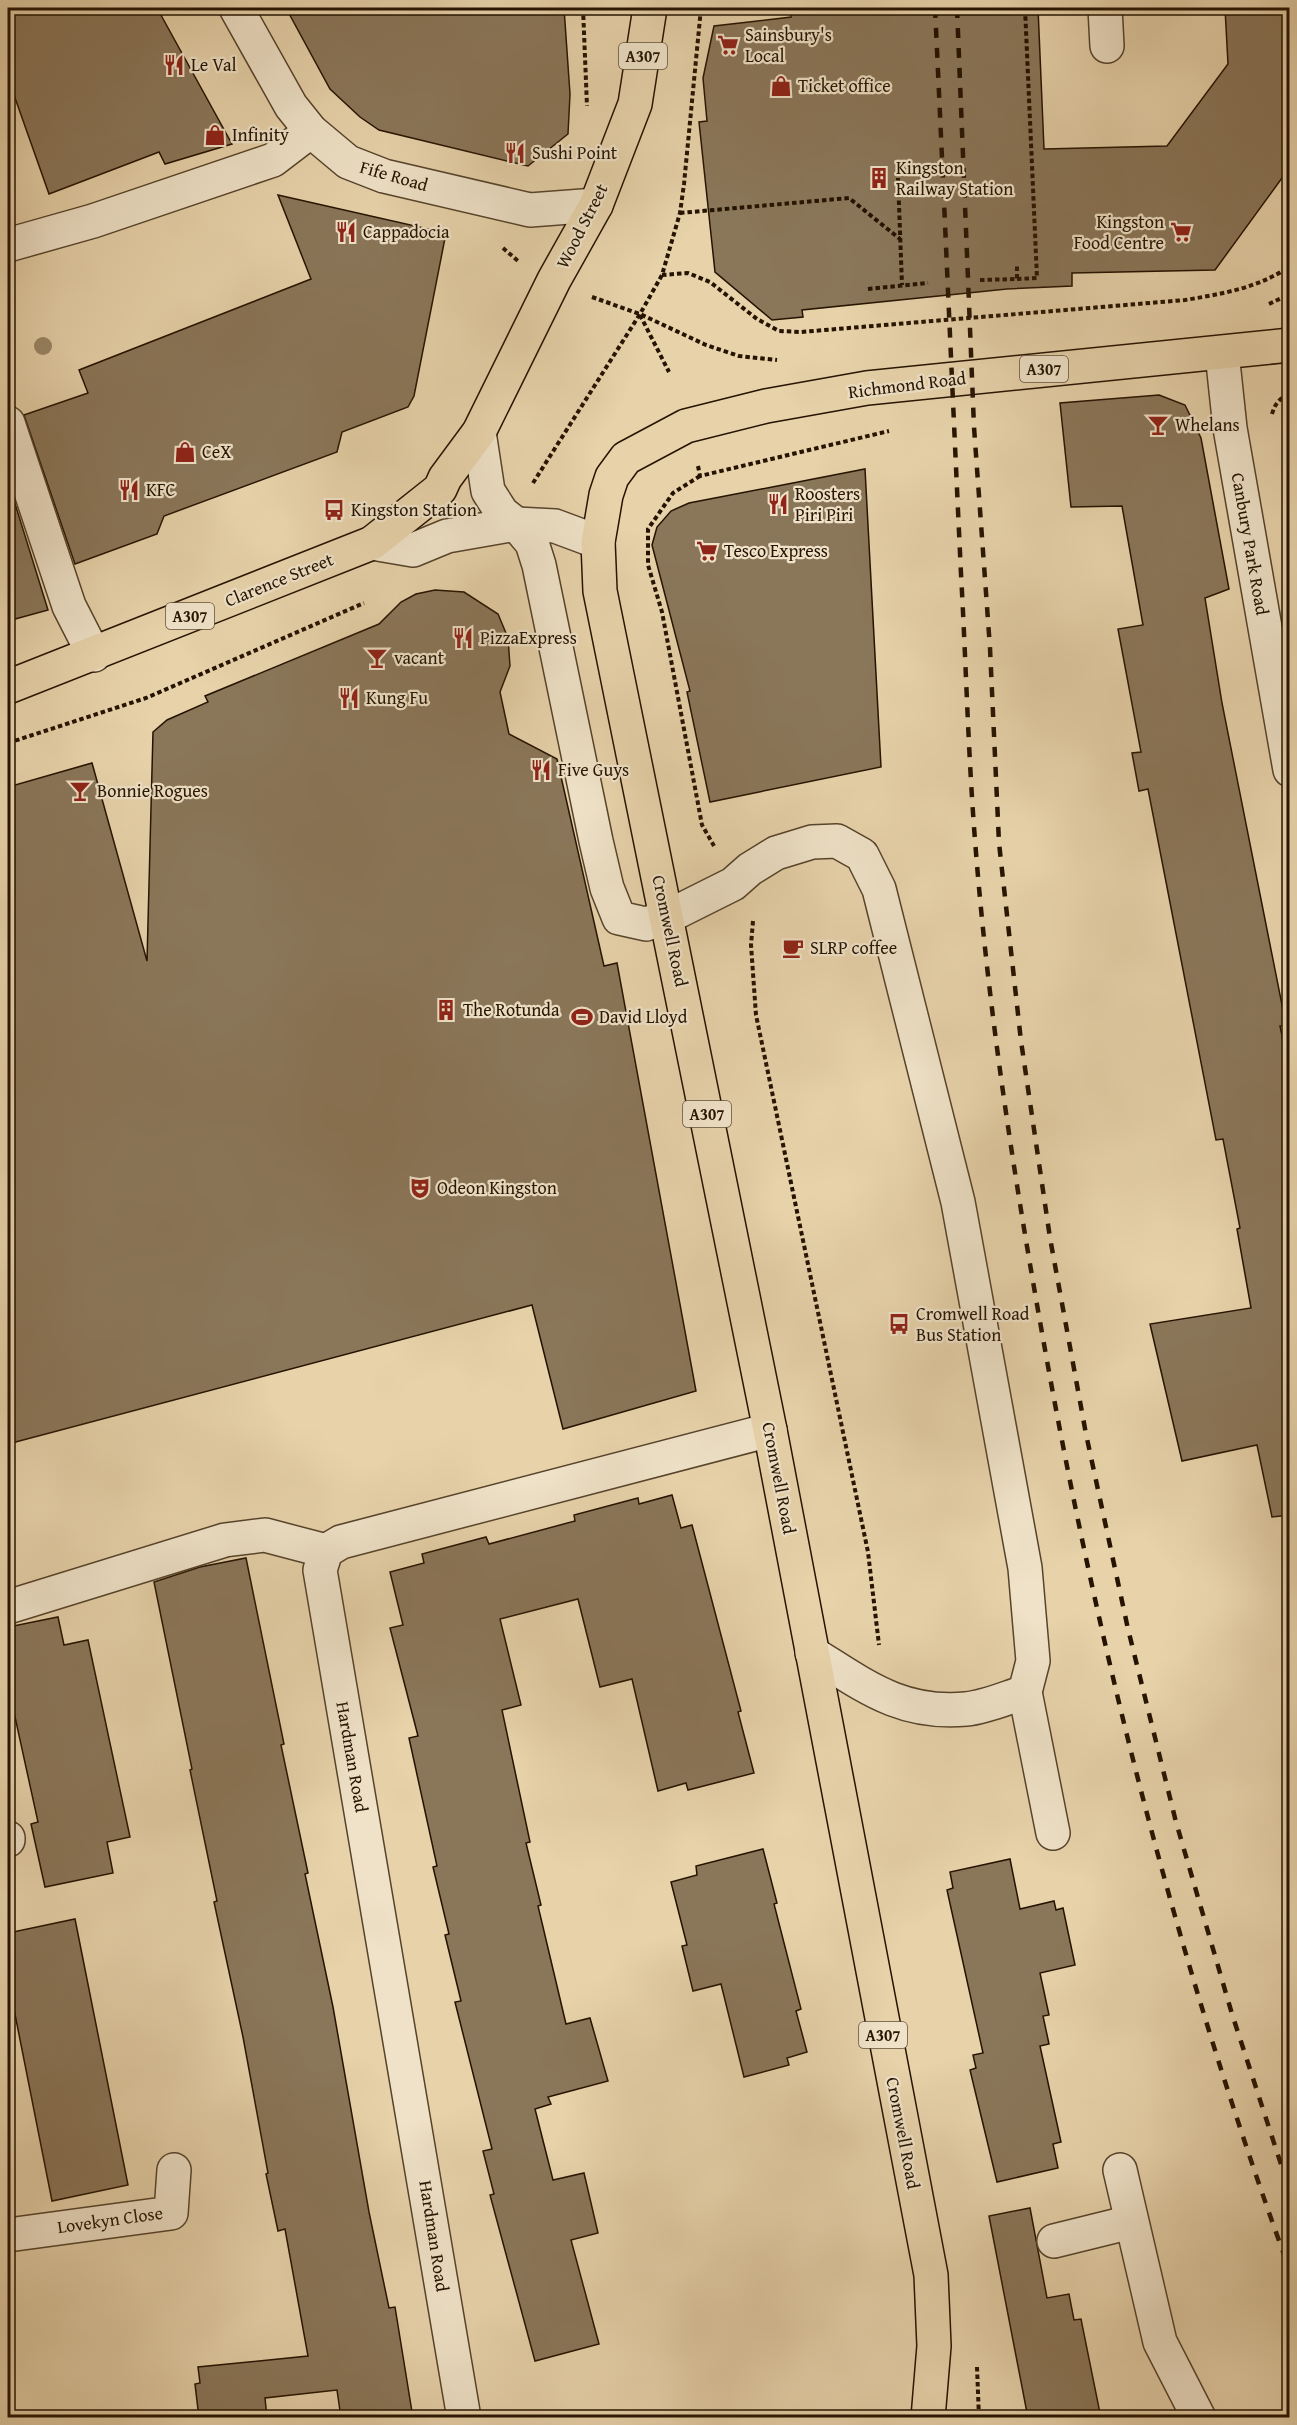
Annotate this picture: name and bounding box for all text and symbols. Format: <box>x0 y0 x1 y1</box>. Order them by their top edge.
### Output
place label: Sainsbury's Local <box>745 21 832 69</box>
supermarket icon: Sainsbury's Local <box>716 33 740 57</box>
road number: A307 <box>619 43 667 69</box>
place label: Le Val <box>191 51 236 78</box>
restaurant icon: Le Val <box>162 53 186 77</box>
place label: Ticket office <box>798 72 891 99</box>
shop icon: Ticket office <box>769 74 793 98</box>
place label: Infinity <box>232 121 289 148</box>
shop icon: Infinity <box>203 123 227 147</box>
place label: Sushi Point <box>532 139 618 166</box>
restaurant icon: Sushi Point <box>503 141 527 165</box>
street label: Fife Road <box>357 153 432 198</box>
place label: Kingston Railway Station <box>896 154 1013 202</box>
building icon: Kingston Railway Station <box>867 166 891 190</box>
street label: Wood Street <box>549 178 615 273</box>
place label: Kingston Food Centre <box>1074 208 1164 256</box>
place label: Cappadocia <box>363 218 450 245</box>
restaurant icon: Cappadocia <box>334 220 358 244</box>
supermarket icon: Kingston Food Centre <box>1169 220 1193 244</box>
road number: A307 <box>1020 356 1068 382</box>
street label: Richmond Road <box>847 364 968 405</box>
place label: Whelans <box>1175 411 1240 438</box>
bar icon: Whelans <box>1146 413 1170 437</box>
place label: CeX <box>202 438 231 465</box>
shop icon: CeX <box>173 440 197 464</box>
street label: Canbury Park Road <box>1225 471 1276 618</box>
place label: KFC <box>146 476 175 503</box>
restaurant icon: KFC <box>117 478 141 502</box>
place label: Roosters Piri Piri <box>795 480 860 528</box>
restaurant icon: Roosters Piri Piri <box>766 492 790 516</box>
place label: Kingston Station <box>351 496 477 523</box>
bus stop icon: Kingston Station <box>322 498 346 522</box>
place label: Tesco Express <box>724 537 828 564</box>
supermarket icon: Tesco Express <box>695 539 719 563</box>
street label: Clarence Street <box>220 545 338 614</box>
road number: A307 <box>166 603 214 629</box>
place label: PizzaExpress <box>480 624 577 651</box>
restaurant icon: PizzaExpress <box>451 626 475 650</box>
place label: vacant <box>394 644 445 671</box>
bar icon: vacant <box>365 646 389 670</box>
place label: Kung Fu <box>366 684 428 711</box>
restaurant icon: Kung Fu <box>337 686 361 710</box>
place label: Five Guys <box>558 756 629 783</box>
restaurant icon: Five Guys <box>529 758 553 782</box>
place label: Bonnie Rogues <box>97 777 208 804</box>
bar icon: Bonnie Rogues <box>68 779 92 803</box>
street label: Cromwell Road <box>645 873 696 990</box>
place label: SLRP coffee <box>810 934 897 961</box>
cafe icon: SLRP coffee <box>781 936 805 960</box>
place label: The Rotunda <box>463 996 560 1023</box>
building icon: The Rotunda <box>434 998 458 1022</box>
place label: David Lloyd <box>599 1003 688 1030</box>
sports icon: David Lloyd <box>570 1005 594 1029</box>
road number: A307 <box>683 1101 731 1127</box>
place label: Odeon Kingston <box>437 1174 557 1201</box>
theatre icon: Odeon Kingston <box>408 1176 432 1200</box>
place label: Cromwell Road Bus Station <box>916 1300 1030 1348</box>
bus stop icon: Cromwell Road Bus Station <box>887 1312 911 1336</box>
street label: Cromwell Road <box>755 1420 804 1537</box>
street label: Hardman Road <box>329 1699 376 1815</box>
road number: A307 <box>859 2022 907 2048</box>
street label: Cromwell Road <box>879 2075 928 2192</box>
street label: Hardman Road <box>412 2178 457 2294</box>
street label: Lovekyn Close <box>55 2199 164 2240</box>

